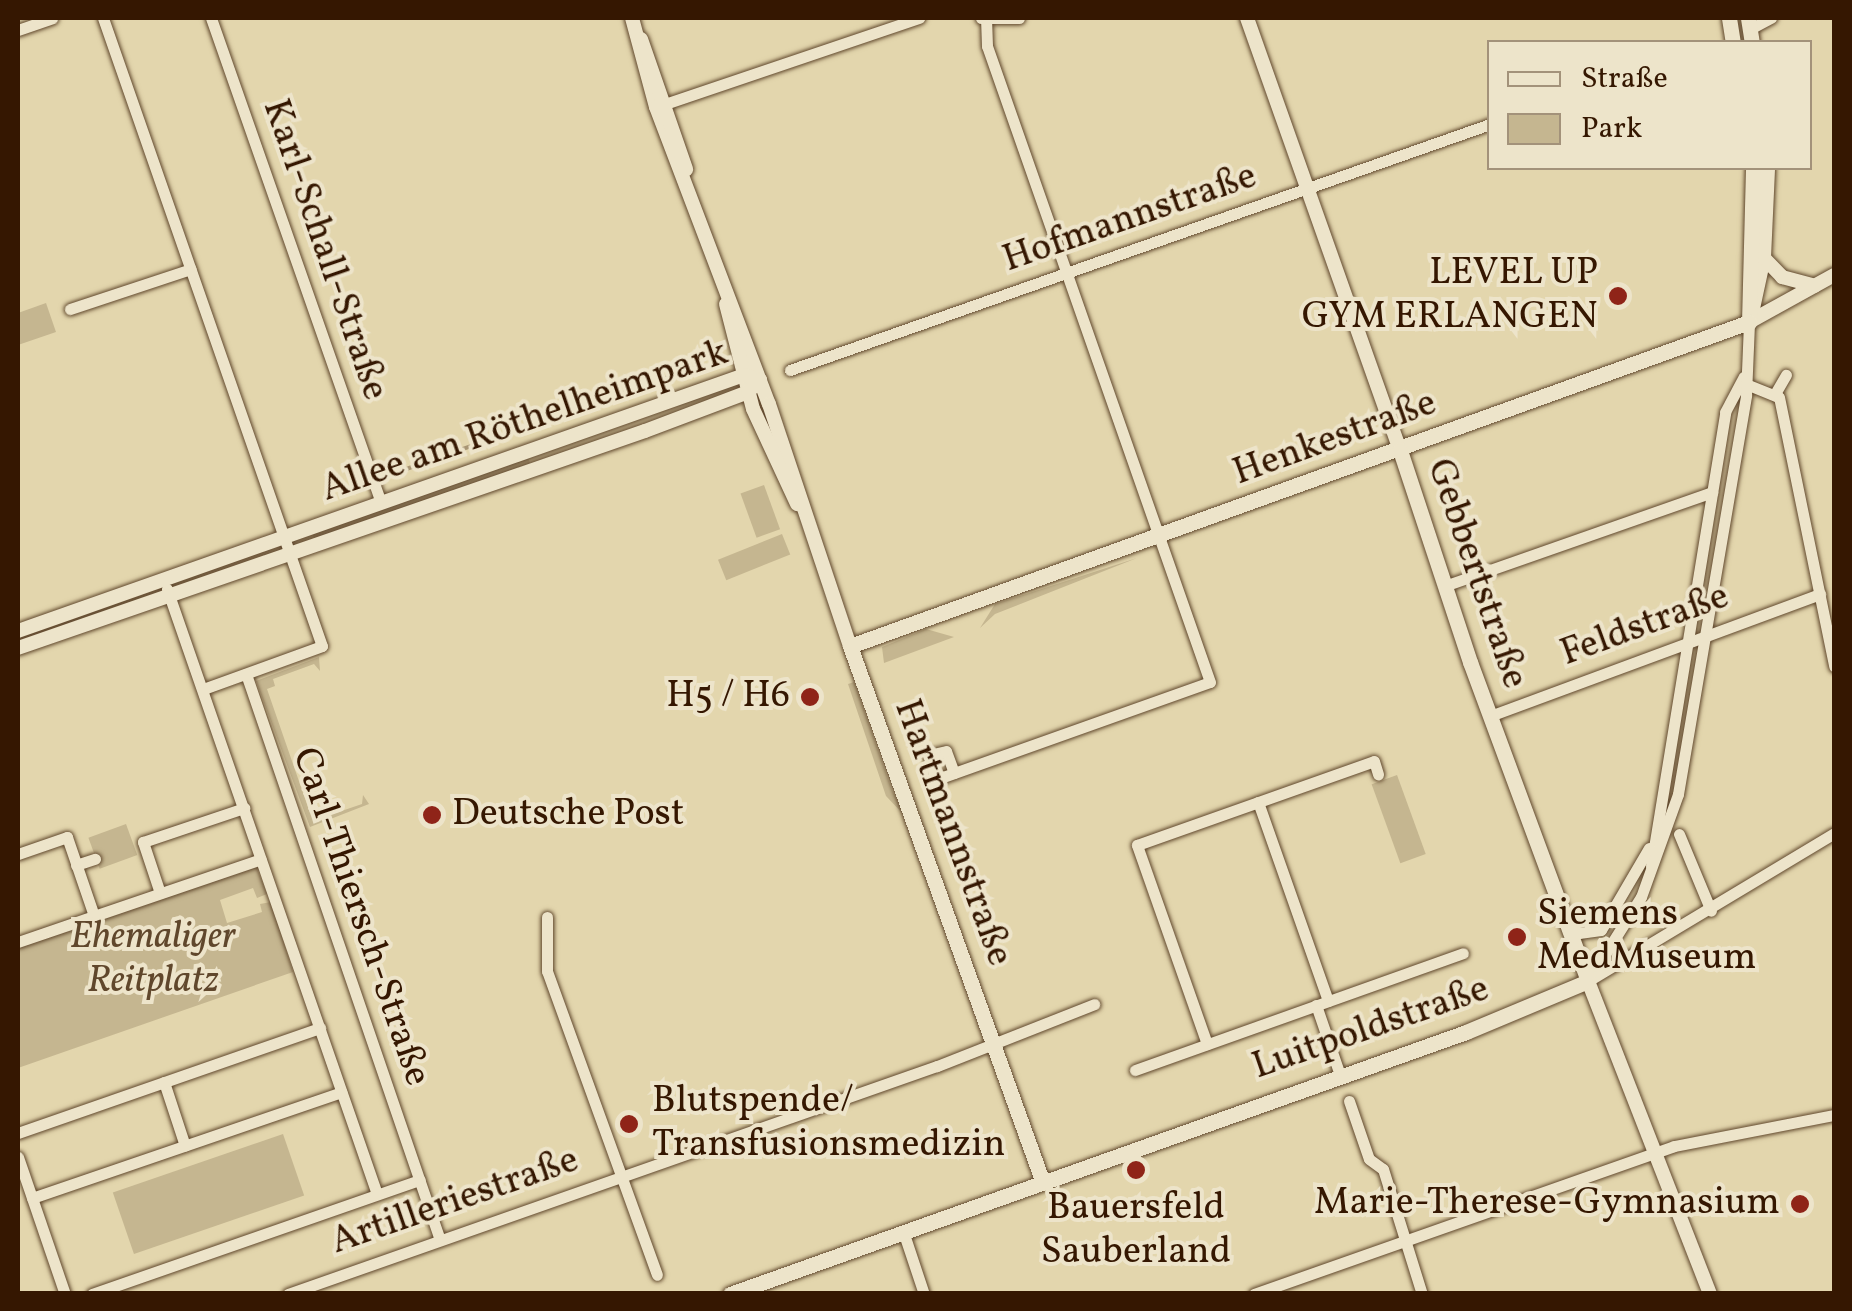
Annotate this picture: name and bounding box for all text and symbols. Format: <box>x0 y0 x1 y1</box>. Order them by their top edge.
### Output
legend <box>1487 40 1812 170</box>
text: Straße <box>1581 58 1668 100</box>
street label: Karl-Schall-Straße <box>251 94 397 406</box>
text: Park <box>1581 108 1642 150</box>
street label: Hofmannstraße <box>997 154 1263 284</box>
place label: LEVEL UP GYM ERLANGEN <box>1302 251 1598 340</box>
marker: LEVEL UP GYM ERLANGEN <box>1607 285 1629 307</box>
street label: Allee am Röthelheimpark <box>316 331 734 513</box>
street label: Henkestraße <box>1227 381 1443 497</box>
street label: Gebbertstraße <box>1415 453 1537 695</box>
street label: Feldstraße <box>1555 575 1735 677</box>
place label: H5 / H6 <box>666 674 790 720</box>
marker: H5 / H6 <box>799 686 821 708</box>
street label: Hartmannstraße <box>883 694 1021 972</box>
street label: Carl-Thiersch-Straße <box>281 742 439 1092</box>
place label: Deutsche Post <box>452 792 684 838</box>
marker: Deutsche Post <box>421 804 443 826</box>
place label: Siemens MedMuseum <box>1537 892 1756 982</box>
park label: Ehemaliger Reitplatz <box>70 915 236 1004</box>
marker: Siemens MedMuseum <box>1506 926 1528 948</box>
street label: Luitpoldstraße <box>1247 967 1495 1091</box>
place label: Blutspende/ Transfusionsmedizin <box>652 1079 1005 1168</box>
marker: Blutspende/ Transfusionsmedizin <box>616 1111 642 1137</box>
street label: Artilleriestraße <box>325 1138 585 1266</box>
marker: Bauersfeld Sauberland <box>1125 1159 1147 1181</box>
place label: Marie-Therese-Gymnasium <box>1314 1181 1780 1227</box>
place label: Bauersfeld Sauberland <box>1041 1186 1231 1276</box>
marker: Marie-Therese-Gymnasium <box>1789 1193 1811 1215</box>

